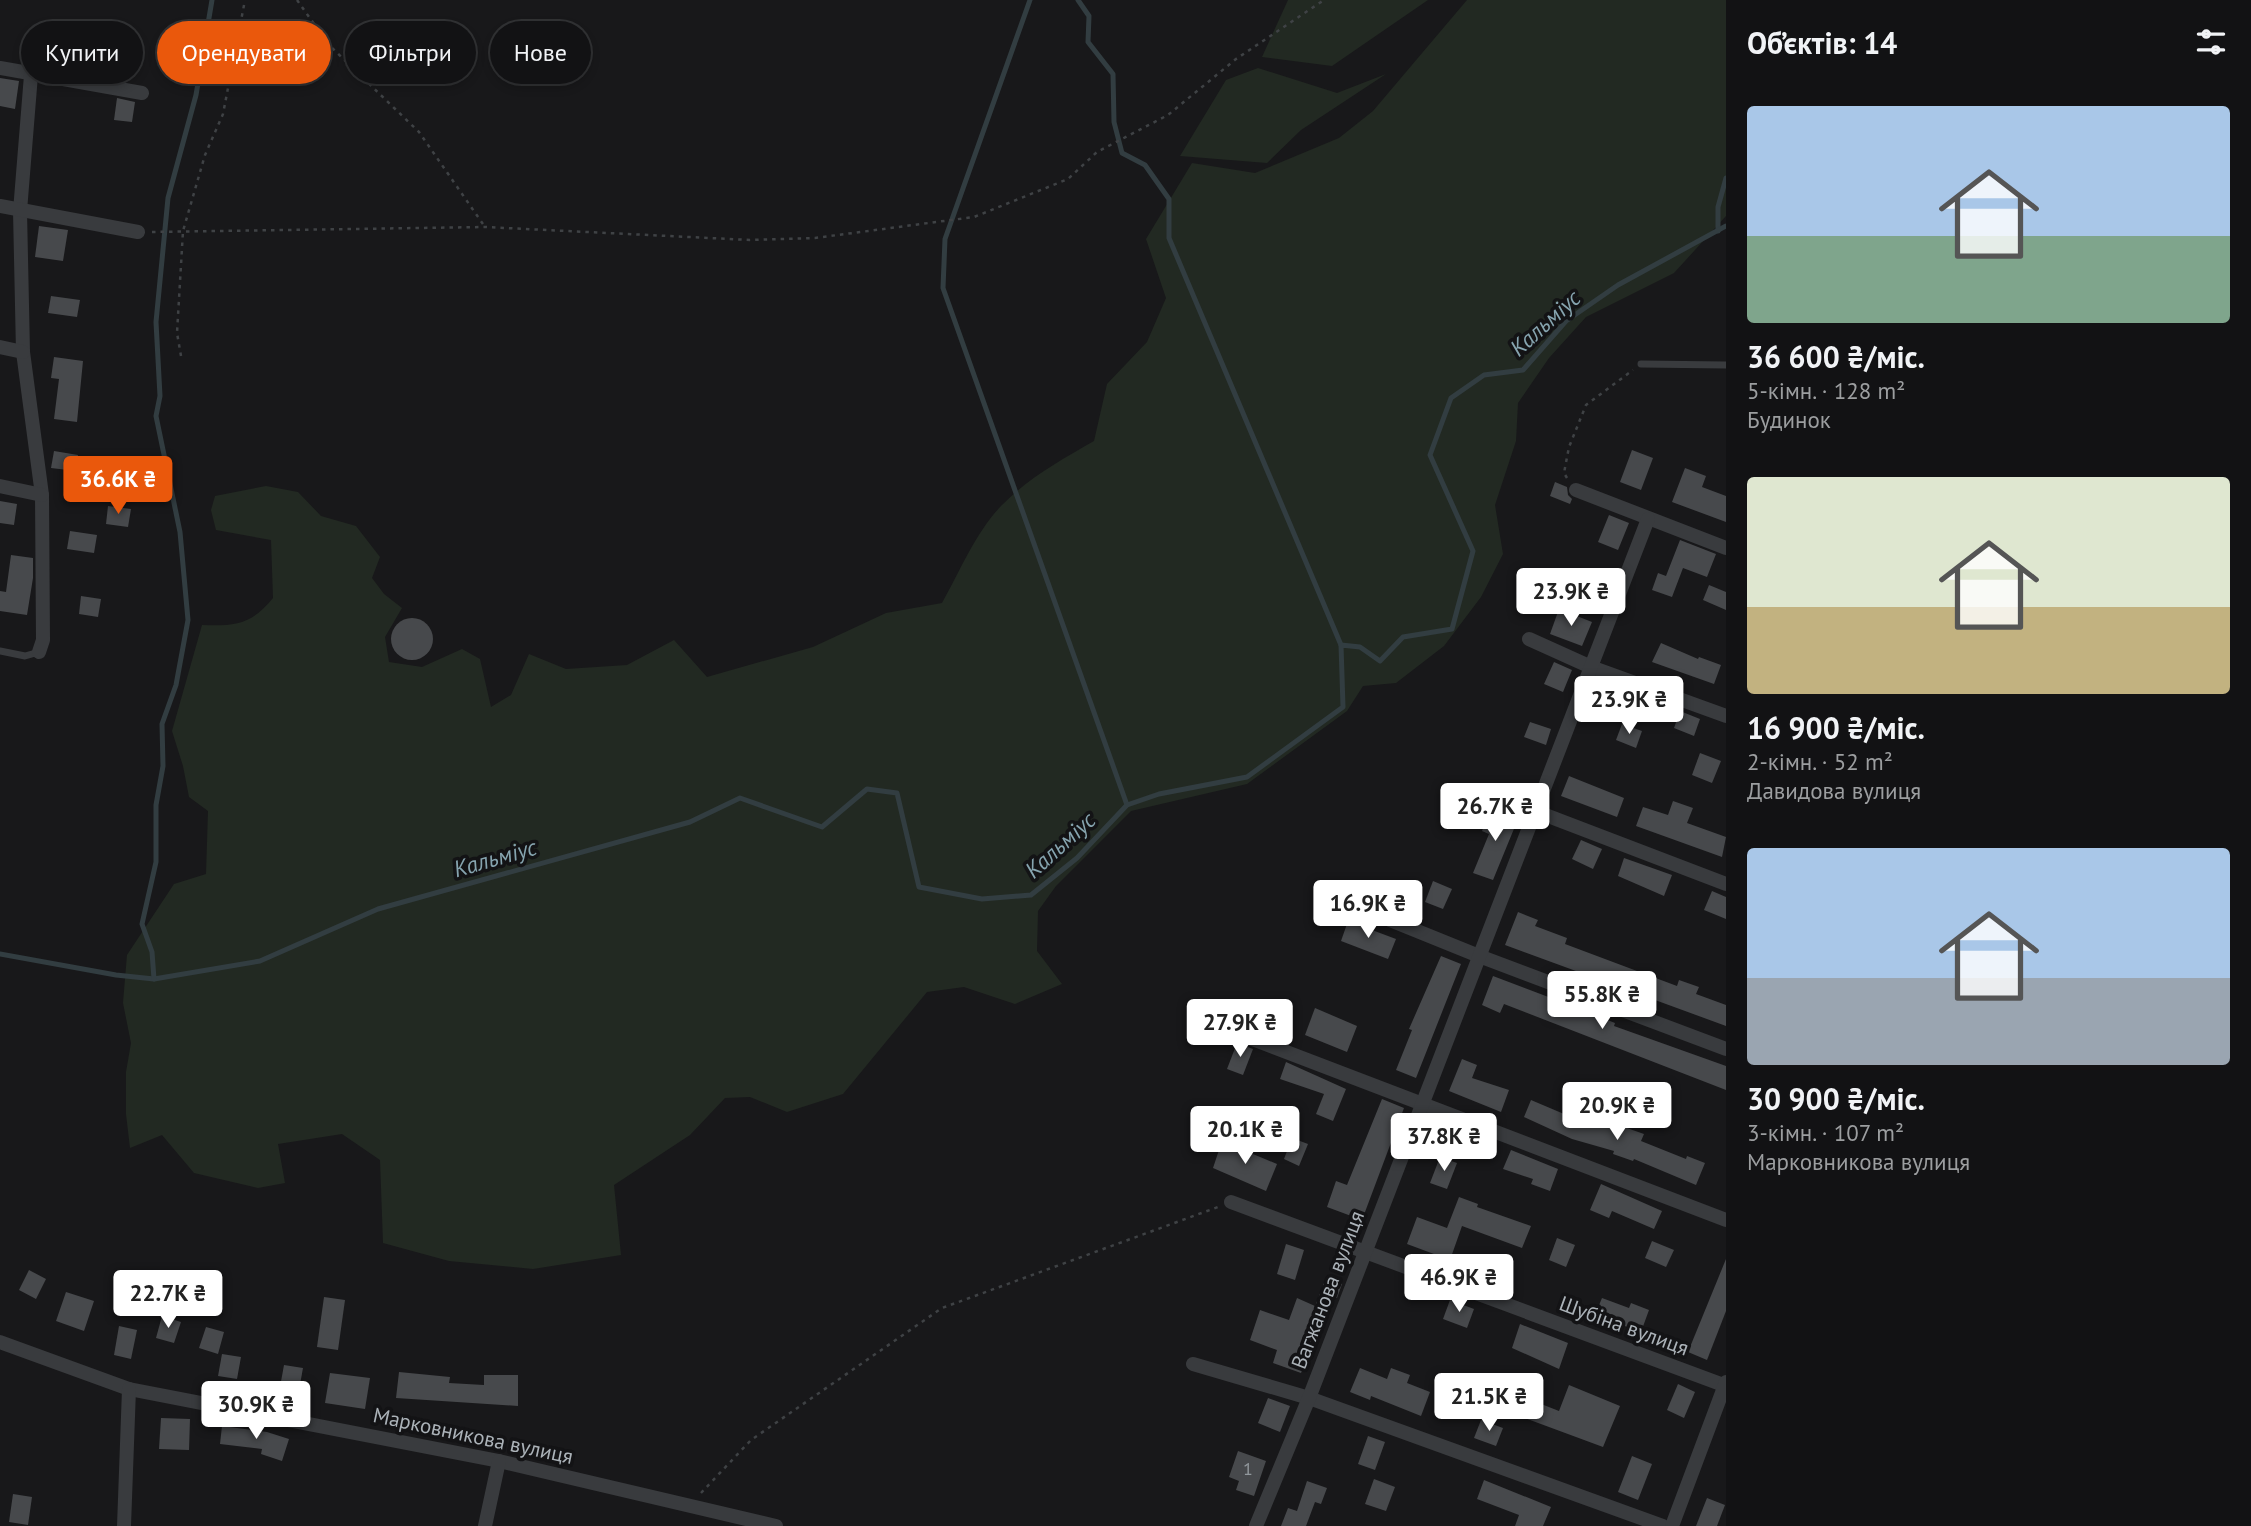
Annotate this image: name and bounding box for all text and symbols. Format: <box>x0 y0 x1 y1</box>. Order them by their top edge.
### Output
chip: Купити <box>21 21 143 84</box>
chip: Орендувати <box>157 21 331 84</box>
chip: Фільтри <box>345 21 476 84</box>
chip: Нове <box>490 21 591 84</box>
text: Об’єктів: 14 <box>1747 23 1897 62</box>
icon: filters <box>2192 23 2230 61</box>
icon: home <box>1926 151 2052 277</box>
water label: Кальміус <box>1503 283 1586 362</box>
text: 36 600 ₴/міс. <box>1747 337 1925 376</box>
text: 5-кімн. · 128 m² <box>1747 376 1905 405</box>
text: Будинок <box>1747 405 1831 434</box>
pin: 36.6K ₴ <box>53 456 183 516</box>
text: 36.6K ₴ <box>79 464 157 493</box>
icon: home <box>1926 522 2052 648</box>
pin: 23.9K ₴ <box>1506 568 1636 628</box>
text: 23.9K ₴ <box>1532 576 1610 605</box>
pin: 23.9K ₴ <box>1564 676 1694 736</box>
text: 23.9K ₴ <box>1590 684 1668 713</box>
text: 16 900 ₴/міс. <box>1747 708 1925 747</box>
text: 2-кімн. · 52 m² <box>1747 747 1893 776</box>
text: Давидова вулиця <box>1747 776 1921 805</box>
pin: 26.7K ₴ <box>1430 784 1560 843</box>
text: 26.7K ₴ <box>1456 791 1534 820</box>
water label: Кальміус <box>1018 805 1101 884</box>
water label: Кальміус <box>450 832 540 883</box>
pin: 16.9K ₴ <box>1303 880 1433 940</box>
text: 16.9K ₴ <box>1329 888 1407 917</box>
icon: home <box>1926 893 2052 1019</box>
pin: 55.8K ₴ <box>1537 972 1667 1031</box>
text: 55.8K ₴ <box>1563 979 1641 1008</box>
pin: 27.9K ₴ <box>1175 1000 1305 1059</box>
text: 27.9K ₴ <box>1203 1007 1277 1036</box>
text: 30 900 ₴/міс. <box>1747 1079 1925 1118</box>
pin: 20.9K ₴ <box>1552 1082 1682 1142</box>
text: 20.9K ₴ <box>1578 1090 1656 1119</box>
pin: 20.1K ₴ <box>1180 1106 1310 1166</box>
text: 20.1K ₴ <box>1206 1114 1284 1143</box>
pin: 37.8K ₴ <box>1379 1114 1509 1173</box>
text: 3-кімн. · 107 m² <box>1747 1118 1904 1147</box>
text: 37.8K ₴ <box>1407 1121 1481 1150</box>
text: Марковникова вулиця <box>1747 1147 1970 1176</box>
street label: Вагжанова вулиця <box>1285 1207 1370 1373</box>
pin: 46.9K ₴ <box>1394 1254 1524 1314</box>
text: 46.9K ₴ <box>1420 1262 1498 1291</box>
pin: 22.7K ₴ <box>103 1270 233 1330</box>
text: 22.7K ₴ <box>129 1278 207 1307</box>
street label: Шубіна вулиця <box>1556 1290 1693 1361</box>
pin: 21.5K ₴ <box>1424 1374 1554 1433</box>
text: 21.5K ₴ <box>1450 1381 1528 1410</box>
pin: 30.9K ₴ <box>191 1382 321 1441</box>
text: 30.9K ₴ <box>217 1389 295 1418</box>
street label: Марковникова вулиця <box>371 1401 576 1470</box>
house number: 1 <box>1243 1457 1253 1480</box>

